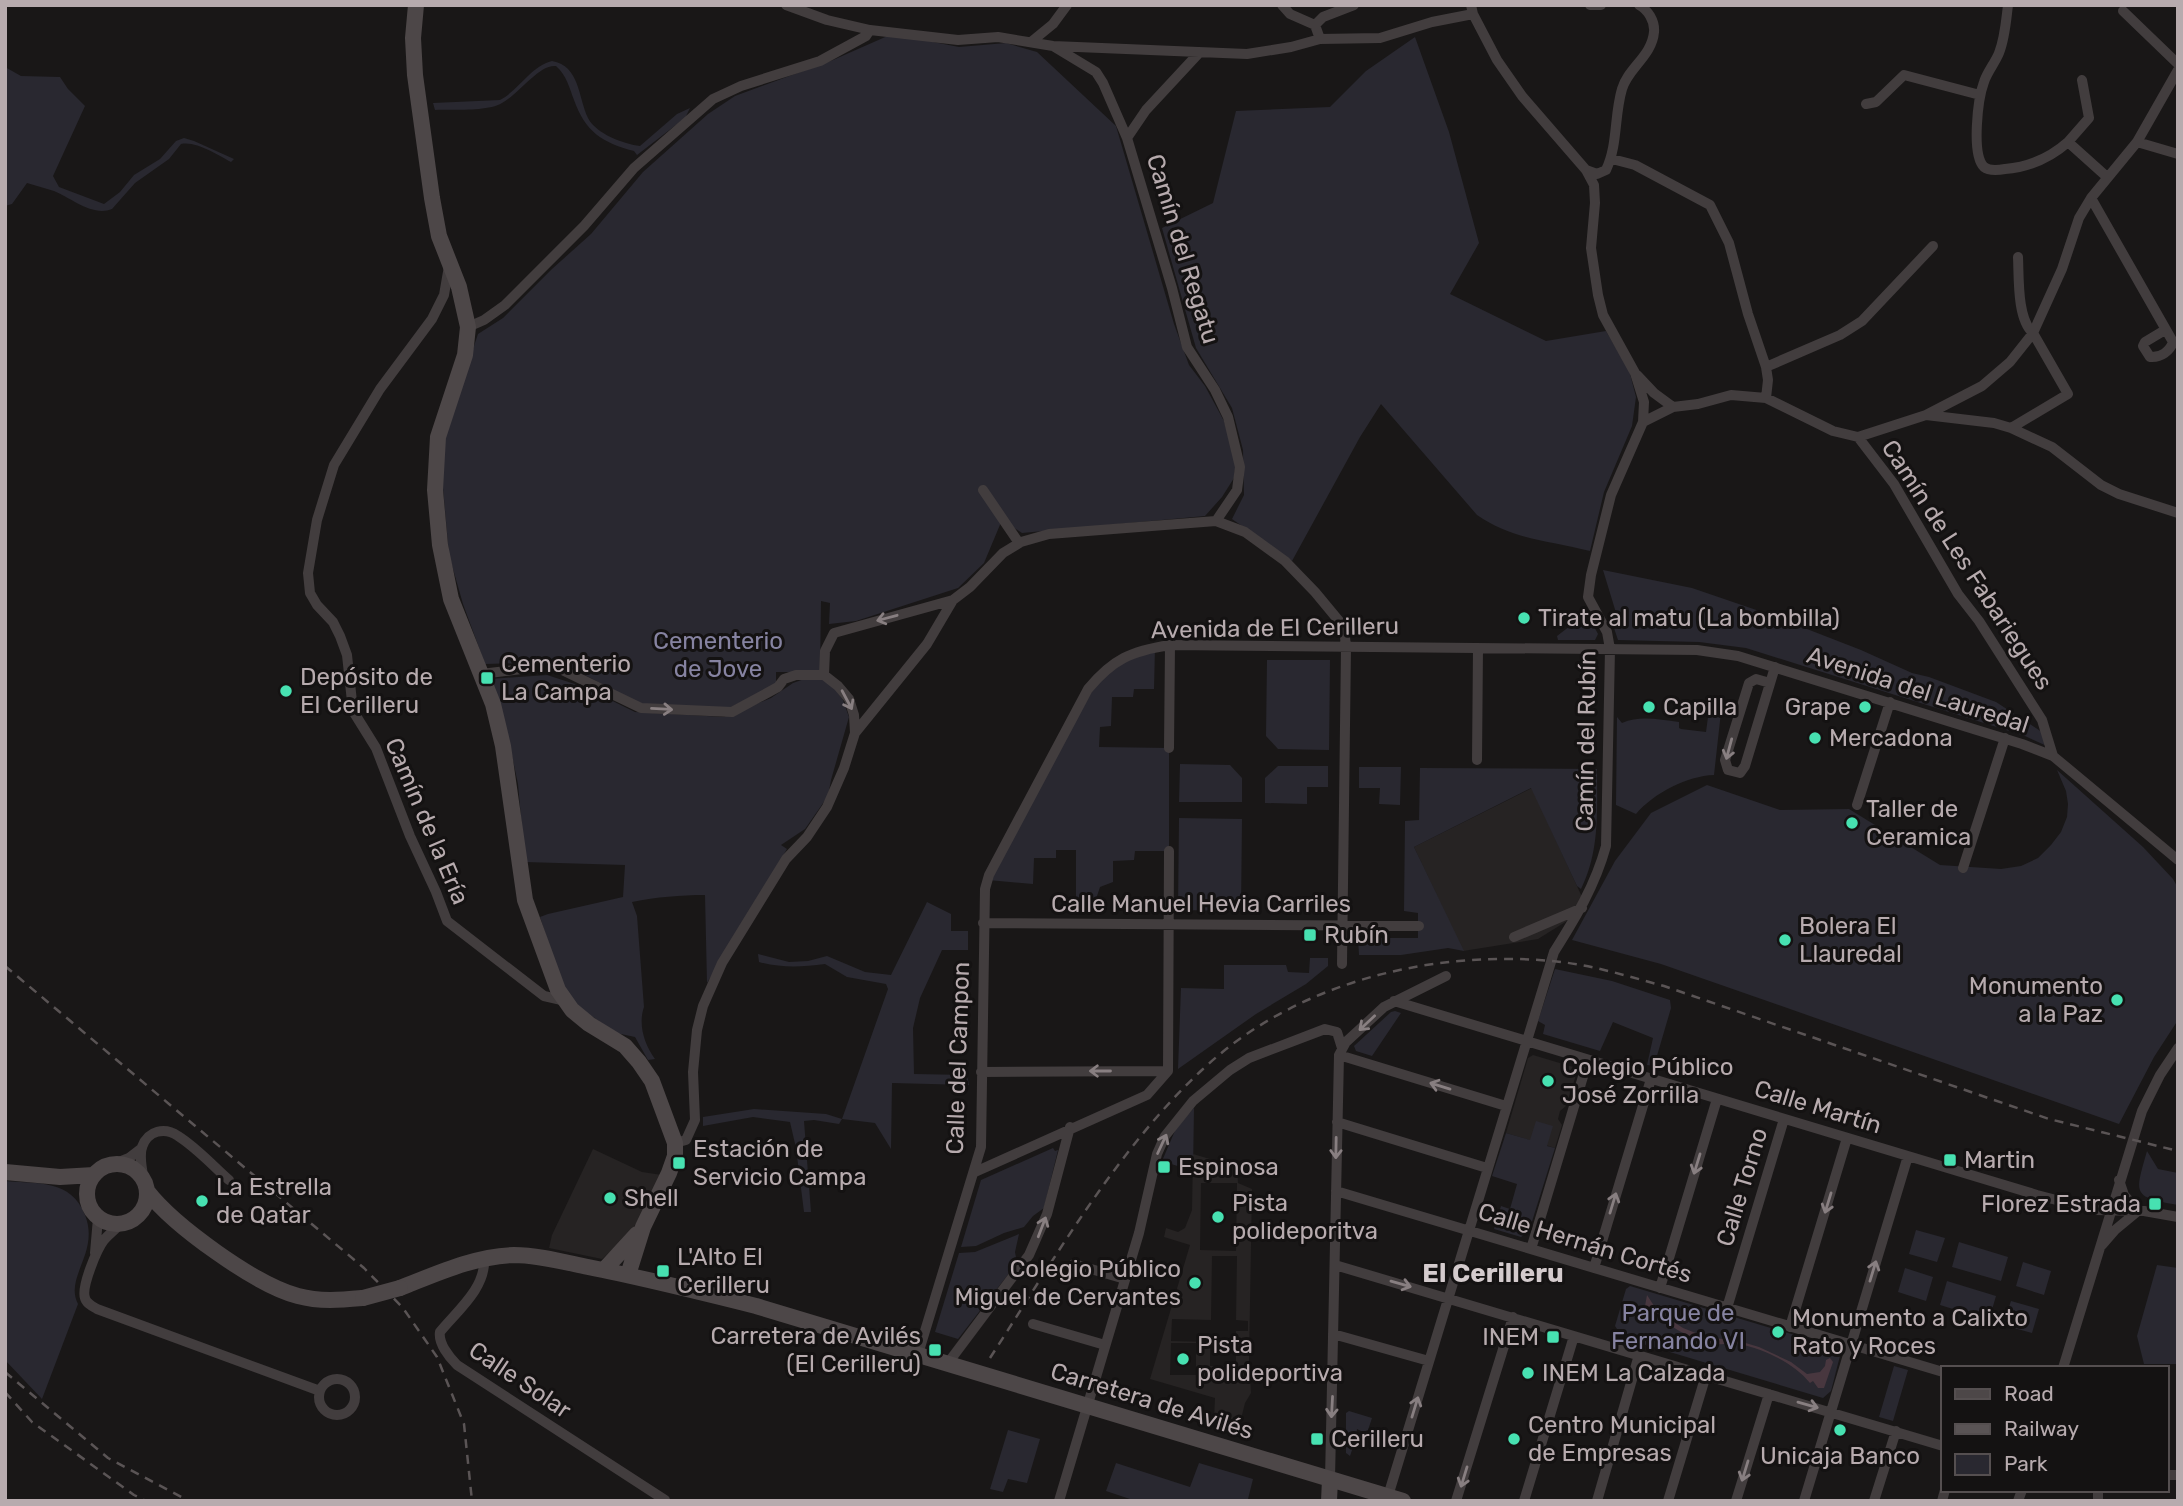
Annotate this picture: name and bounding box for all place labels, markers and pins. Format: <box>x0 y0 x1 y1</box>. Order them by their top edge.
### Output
place label: Tirate al matu (La bombilla) <box>1538 604 1840 632</box>
marker: Tirate al matu (La bombilla) <box>1516 610 1532 626</box>
place label: Cementerio La Campa <box>501 650 631 706</box>
place label: Depósito de El Cerilleru <box>300 663 433 719</box>
marker: Cementerio La Campa <box>479 670 495 686</box>
marker: Depósito de El Cerilleru <box>278 683 294 699</box>
place label: Capilla <box>1663 693 1737 721</box>
place label: Grape <box>1785 693 1851 721</box>
marker: Capilla <box>1641 699 1657 715</box>
marker: Grape <box>1857 699 1873 715</box>
place label: Mercadona <box>1829 724 1953 752</box>
marker: Mercadona <box>1807 730 1823 746</box>
place label: Taller de Ceramica <box>1866 795 1971 851</box>
marker: Taller de Ceramica <box>1844 815 1860 831</box>
place label: Bolera El Llauredal <box>1799 912 1902 968</box>
place label: Rubín <box>1324 921 1389 949</box>
marker: Rubín <box>1302 927 1318 943</box>
marker: Bolera El Llauredal <box>1777 932 1793 948</box>
place label: Monumento a la Paz <box>1969 972 2103 1028</box>
marker: Monumento a la Paz <box>2109 992 2125 1008</box>
place label: Colegio Público José Zorrilla <box>1562 1053 1734 1109</box>
marker: Colegio Público José Zorrilla <box>1540 1073 1556 1089</box>
place label: Estación de Servicio Campa <box>693 1135 866 1191</box>
place label: Martin <box>1964 1146 2035 1174</box>
marker: Martin <box>1942 1152 1958 1168</box>
place label: Espinosa <box>1178 1153 1279 1181</box>
marker: Estación de Servicio Campa <box>671 1155 687 1171</box>
marker: Espinosa <box>1156 1159 1172 1175</box>
place label: La Estrella de Qatar <box>216 1173 332 1229</box>
place label: Shell <box>624 1184 679 1212</box>
place label: Pista polideporitva <box>1232 1189 1378 1245</box>
marker: Shell <box>602 1190 618 1206</box>
place label: Florez Estrada <box>1981 1190 2141 1218</box>
marker: La Estrella de Qatar <box>194 1193 210 1209</box>
marker: Florez Estrada <box>2147 1196 2163 1212</box>
marker: Pista polideporitva <box>1210 1209 1226 1225</box>
place label: L'Alto El Cerilleru <box>677 1243 770 1299</box>
place label: Colegio Público Miguel de Cervantes <box>955 1255 1181 1311</box>
marker: L'Alto El Cerilleru <box>655 1263 671 1279</box>
marker: Colegio Público Miguel de Cervantes <box>1187 1275 1203 1291</box>
place label: Monumento a Calixto Rato y Roces <box>1792 1304 2028 1360</box>
place label: Carretera de Avilés (El Cerilleru) <box>711 1322 921 1378</box>
place label: INEM <box>1482 1323 1539 1351</box>
marker: Monumento a Calixto Rato y Roces <box>1770 1324 1786 1340</box>
marker: INEM <box>1545 1329 1561 1345</box>
place label: Pista polideportiva <box>1197 1331 1343 1387</box>
marker: Carretera de Avilés (El Cerilleru) <box>927 1342 943 1358</box>
marker: Pista polideportiva <box>1175 1351 1191 1367</box>
place label: INEM La Calzada <box>1542 1359 1725 1387</box>
marker: INEM La Calzada <box>1520 1365 1536 1381</box>
place label: Centro Municipal de Empresas <box>1528 1411 1716 1467</box>
marker: Unicaja Banco <box>1832 1422 1848 1438</box>
place label: Cerilleru <box>1331 1425 1424 1453</box>
marker: Cerilleru <box>1309 1431 1325 1447</box>
marker: Centro Municipal de Empresas <box>1506 1431 1522 1447</box>
place label: Unicaja Banco <box>1760 1442 1920 1470</box>

